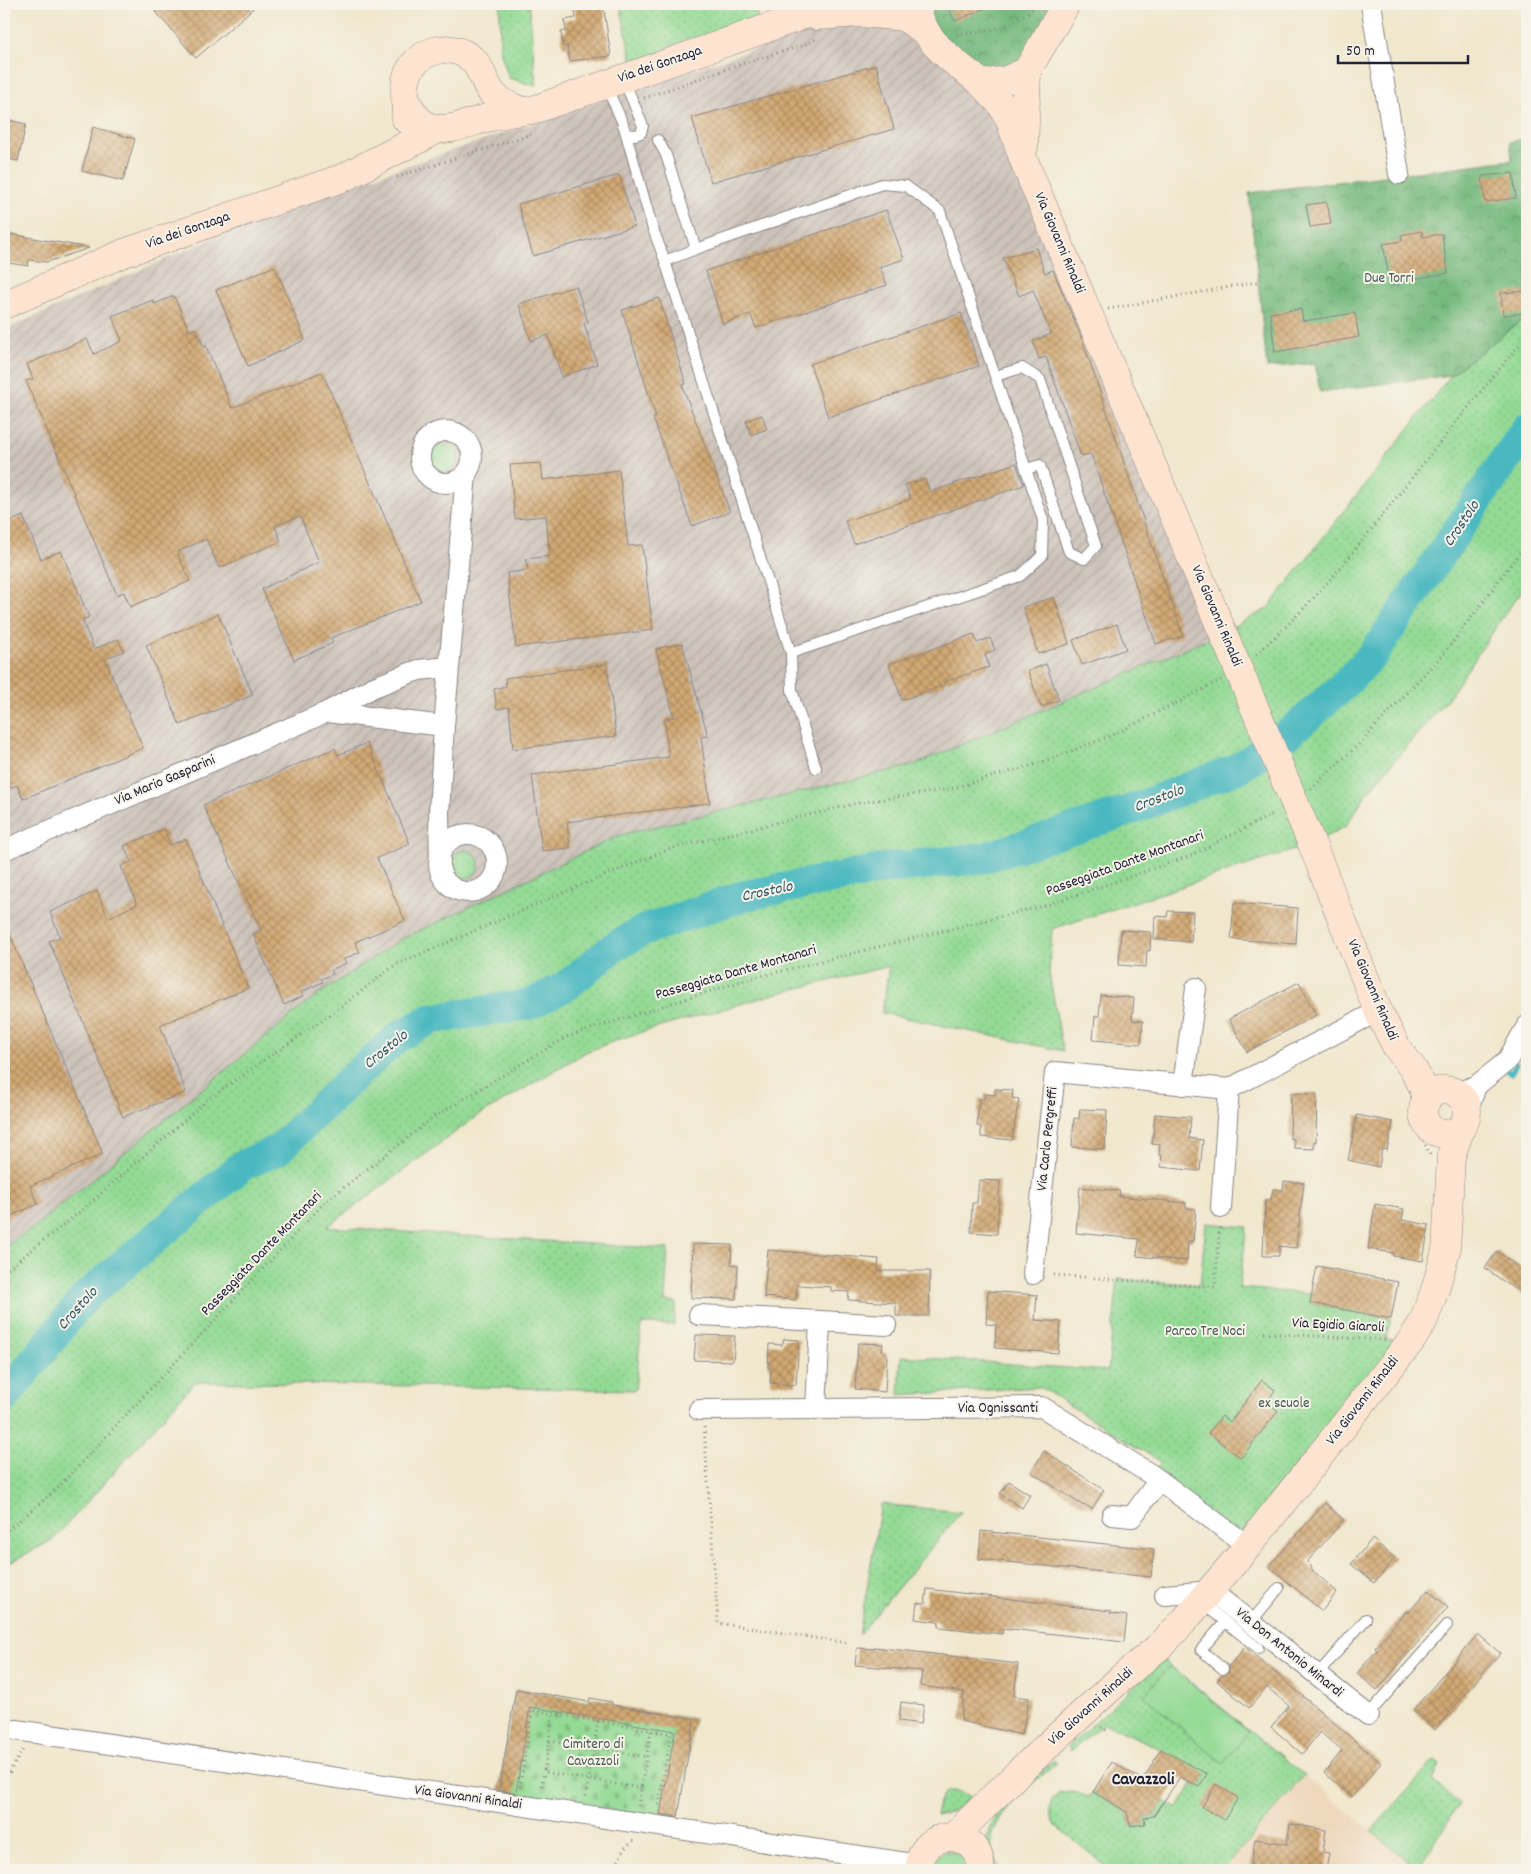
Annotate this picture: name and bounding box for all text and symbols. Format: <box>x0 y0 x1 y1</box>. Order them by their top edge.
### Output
scale bar <box>1338 32 1468 64</box>
street label: Via dei Gonzaga <box>615 40 706 90</box>
text: 50 m <box>1346 41 1375 63</box>
street label: Via Giovanni Rinaldi <box>1028 189 1090 297</box>
street label: Via dei Gonzaga <box>143 206 234 256</box>
park label: Due Torri <box>1364 268 1414 290</box>
water label: Crostolo <box>1438 495 1486 552</box>
street label: Via Giovanni Rinaldi <box>1185 562 1247 670</box>
street label: Via Mario Gasparini <box>111 750 219 812</box>
water label: Crostolo <box>1131 779 1188 819</box>
street label: Passeggiata Dante Montanari <box>1043 825 1207 903</box>
water label: Crostolo <box>739 875 796 909</box>
street label: Via Giovanni Rinaldi <box>1341 936 1403 1044</box>
street label: Passeggiata Dante Montanari <box>653 939 819 1007</box>
water label: Crostolo <box>359 1024 414 1075</box>
street label: Via Carlo Pergreffi <box>1032 1085 1064 1192</box>
street label: Passeggiata Dante Montanari <box>196 1186 328 1322</box>
water label: Crostolo <box>52 1281 104 1336</box>
street label: Via Egidio Giaroli <box>1291 1313 1385 1339</box>
park label: Parco Tre Noci <box>1165 1321 1245 1343</box>
street label: Via Giovanni Rinaldi <box>1321 1351 1405 1450</box>
park label: ex scuole <box>1258 1393 1310 1415</box>
street label: Via Ognissanti <box>958 1398 1038 1420</box>
street label: Via Don Antonio Minardi <box>1230 1603 1348 1704</box>
street label: Via Giovanni Rinaldi <box>1043 1662 1139 1751</box>
park label: Cimitero di Cavazzoli <box>563 1734 624 1773</box>
district label: Cavazzoli <box>1112 1768 1175 1793</box>
street label: Via Giovanni Rinaldi <box>413 1780 523 1816</box>

